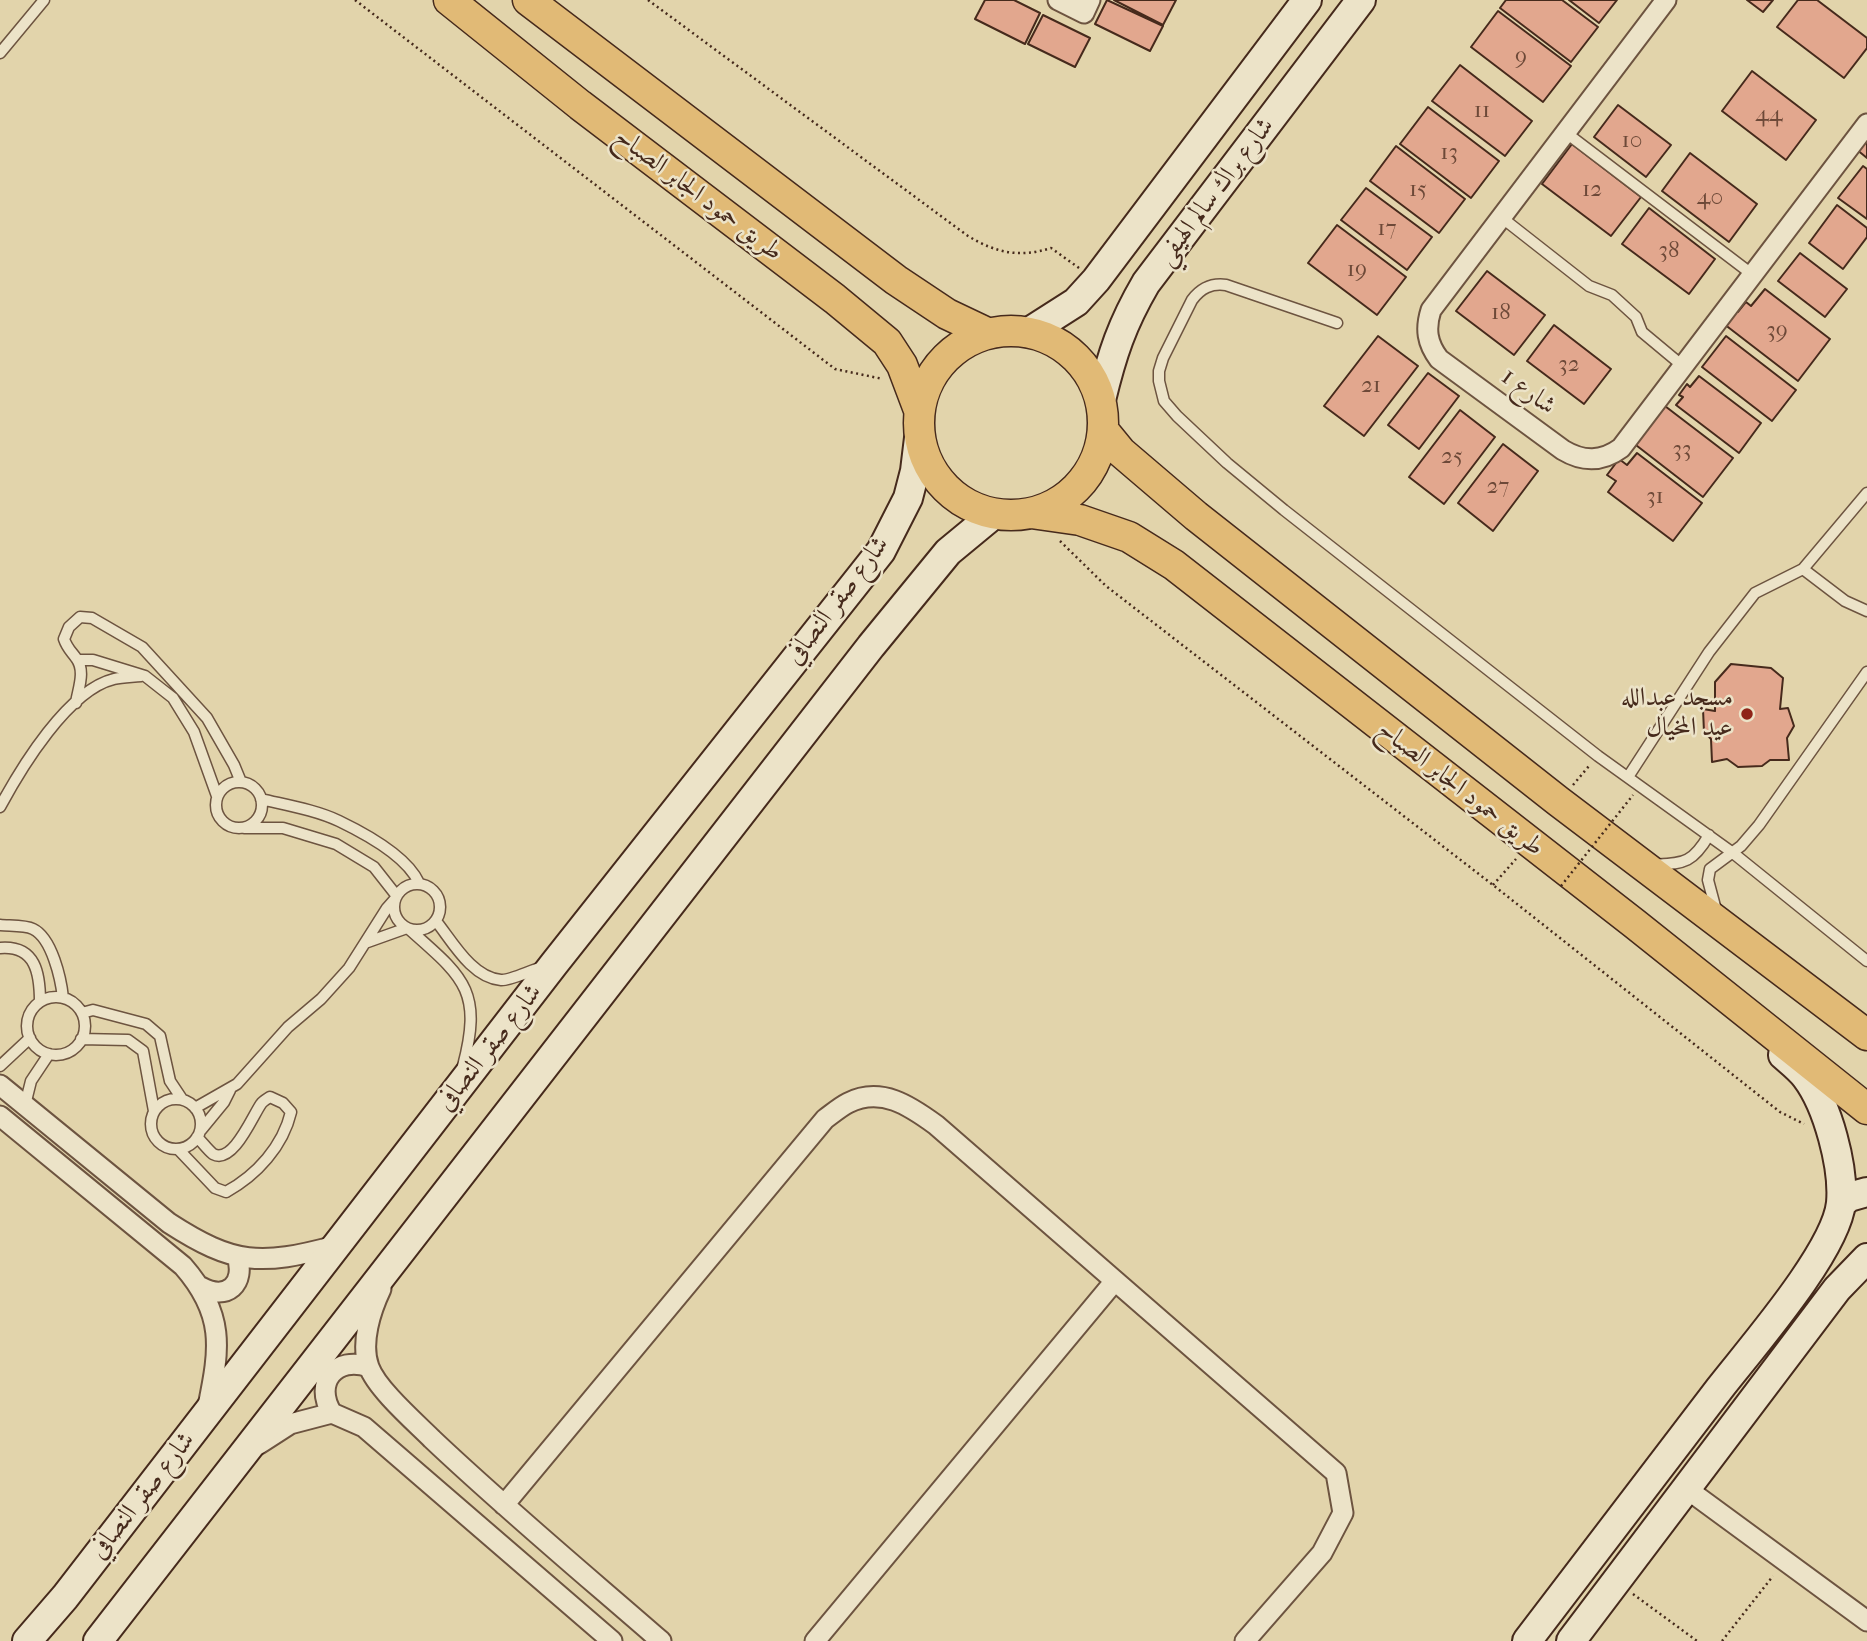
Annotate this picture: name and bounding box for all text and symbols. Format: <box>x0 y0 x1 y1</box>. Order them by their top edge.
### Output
house number: 9 <box>1515 43 1527 71</box>
house number: 11 <box>1474 97 1490 125</box>
house number: 44 <box>1755 101 1783 129</box>
street label: شارع براك سالم الهيفي <box>1150 112 1282 272</box>
street label: طريق حمود الجابر الصباح <box>608 122 788 268</box>
house number: 10 <box>1622 127 1642 155</box>
house number: 13 <box>1440 139 1458 167</box>
house number: 15 <box>1409 176 1427 204</box>
house number: 12 <box>1582 176 1602 204</box>
house number: 40 <box>1697 184 1723 212</box>
house number: 17 <box>1377 215 1397 243</box>
house number: 38 <box>1659 237 1679 265</box>
house number: 19 <box>1347 256 1367 284</box>
house number: 18 <box>1491 299 1511 327</box>
house number: 39 <box>1766 317 1788 345</box>
house number: 32 <box>1558 351 1580 379</box>
street label: شارع 1 <box>1495 362 1561 422</box>
house number: 21 <box>1361 372 1381 400</box>
house number: 33 <box>1673 436 1691 464</box>
house number: 25 <box>1441 443 1463 471</box>
house number: 27 <box>1487 473 1509 501</box>
house number: 31 <box>1646 483 1664 511</box>
street label: شارع صقر النصافي <box>780 531 896 671</box>
place label: مسجد عبدالله عيد المخيال <box>1621 683 1733 744</box>
marker: مسجد عبدالله عيد المخيال <box>1739 706 1755 722</box>
street label: طريق حمود الجابر الصباح <box>1371 714 1549 864</box>
street label: شارع صقر النصافي <box>431 978 549 1118</box>
street label: شارع صقر النصافي <box>84 1426 202 1566</box>

